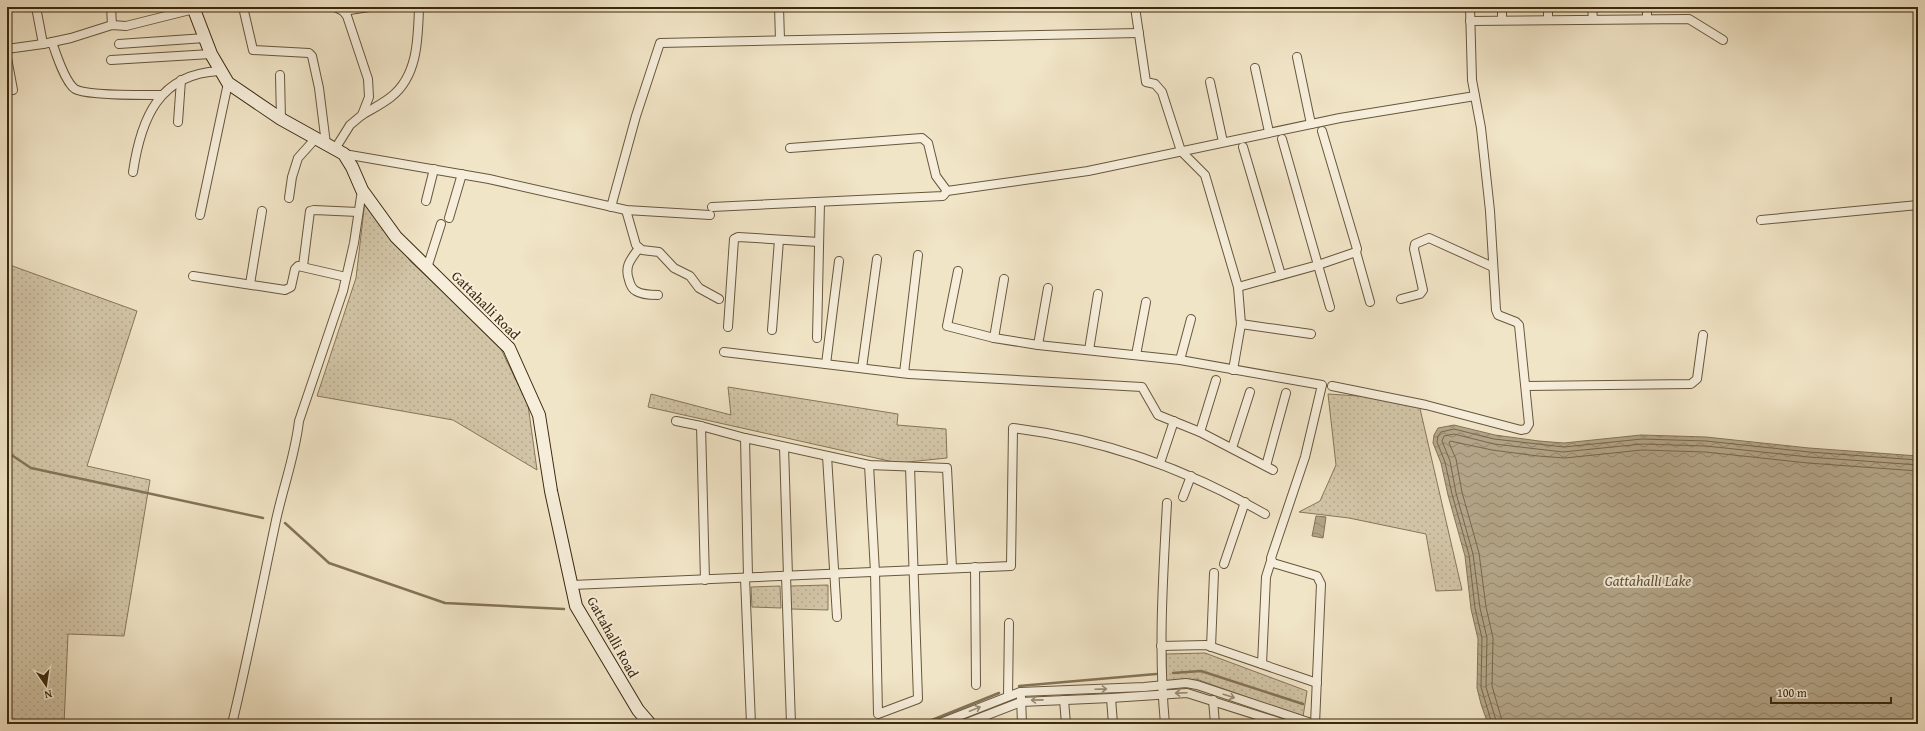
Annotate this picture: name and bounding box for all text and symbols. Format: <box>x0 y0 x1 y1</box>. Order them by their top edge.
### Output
street label: Gattahalli Road <box>447 266 525 344</box>
water label: Gattahalli Lake <box>1605 570 1691 591</box>
street label: Gattahalli Road <box>582 593 644 682</box>
north arrow <box>26 665 66 705</box>
scale bar <box>1771 679 1891 705</box>
text: 100 m <box>1777 684 1807 701</box>
one-way arrow <box>1094 685 1107 693</box>
text: N <box>42 686 54 704</box>
one-way arrow <box>1175 689 1188 697</box>
one-way arrow <box>1223 692 1235 700</box>
one-way arrow <box>1031 697 1044 704</box>
one-way arrow <box>968 705 980 713</box>

